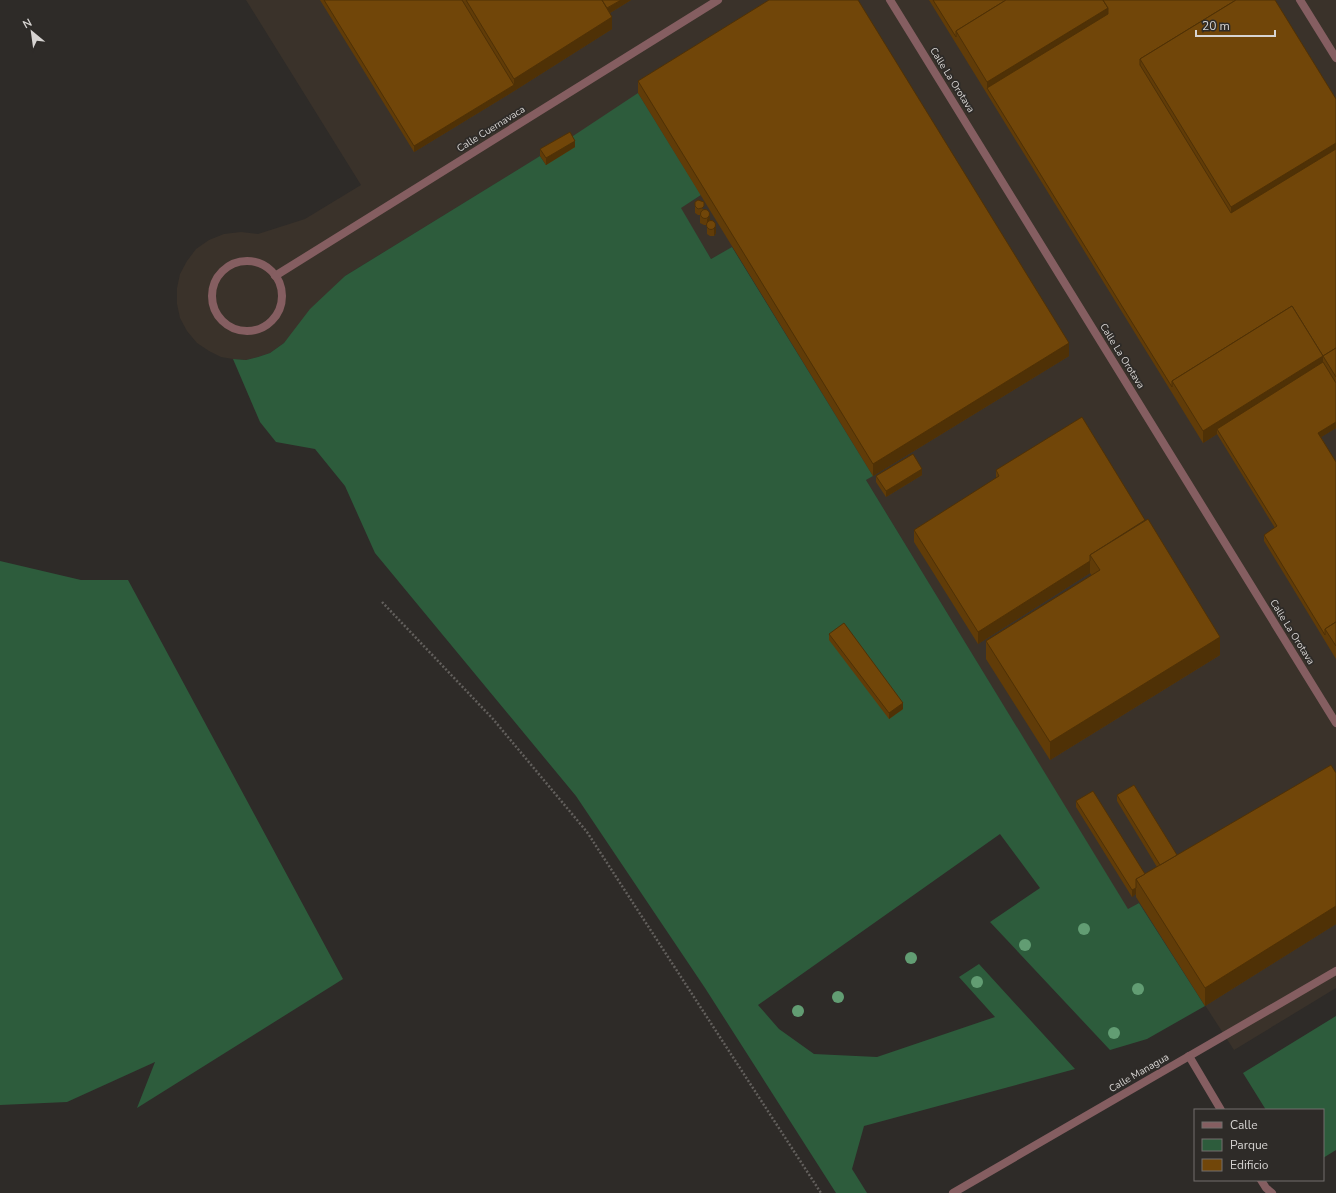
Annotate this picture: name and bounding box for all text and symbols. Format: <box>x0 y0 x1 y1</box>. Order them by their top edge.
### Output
north arrow <box>12 12 52 52</box>
scale bar <box>1196 12 1275 38</box>
text: N <box>20 15 35 32</box>
text: 20 m <box>1202 18 1230 34</box>
street label: Calle La Orotava <box>926 45 978 115</box>
street label: Calle Cuernavaca <box>454 102 528 156</box>
street label: Calle La Orotava <box>1096 321 1148 391</box>
street label: Calle La Orotava <box>1266 597 1318 667</box>
street label: Calle Managua <box>1106 1050 1172 1096</box>
legend <box>1194 1109 1324 1181</box>
text: Calle <box>1230 1117 1258 1133</box>
text: Parque <box>1230 1137 1268 1153</box>
text: Edificio <box>1230 1157 1269 1173</box>

